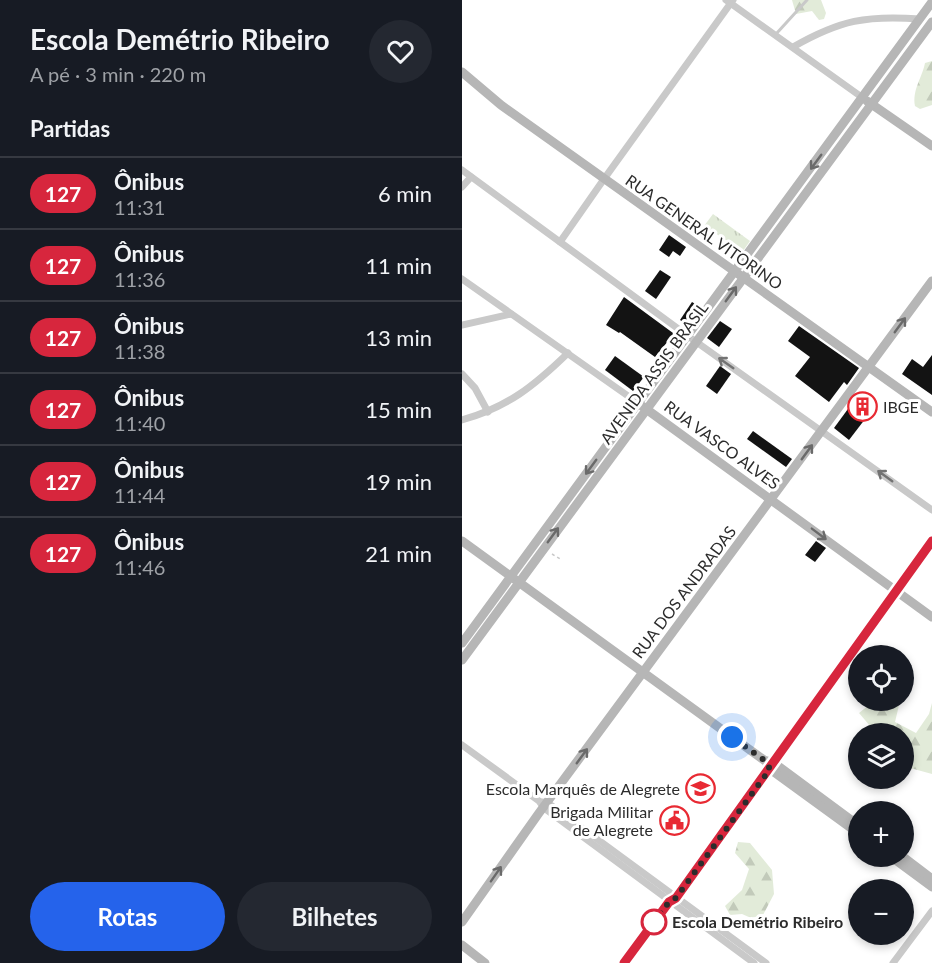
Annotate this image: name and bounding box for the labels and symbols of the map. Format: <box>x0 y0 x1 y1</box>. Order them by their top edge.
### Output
one-way arrow <box>810 153 822 169</box>
street label: RUA GENERAL VITORINO <box>622 170 786 293</box>
one-way arrow <box>725 287 737 303</box>
street label: AVENIDA ASSIS BRASIL <box>596 298 711 447</box>
one-way arrow <box>894 317 907 333</box>
one-way arrow <box>718 357 734 369</box>
building icon: IBGE <box>846 391 878 423</box>
street label: RUA VASCO ALVES <box>661 396 784 493</box>
place label: IBGE <box>883 397 919 416</box>
one-way arrow <box>801 444 813 460</box>
one-way arrow <box>585 459 597 475</box>
one-way arrow <box>877 470 893 482</box>
street label: RUA DOS ANDRADAS <box>628 522 739 662</box>
one-way arrow <box>547 528 560 544</box>
one-way arrow <box>811 528 827 540</box>
your location <box>717 722 747 752</box>
one-way arrow <box>576 748 588 764</box>
school or university icon: Escola Marquês de Alegrete <box>685 773 717 805</box>
place label: Escola Marquês de Alegrete <box>486 779 680 798</box>
place label: Brigada Militar de Alegrete <box>550 802 653 839</box>
public building icon: Brigada Militar de Alegrete <box>658 805 690 837</box>
one-way arrow <box>490 866 502 883</box>
marker: Escola Demétrio Ribeiro <box>641 909 667 935</box>
place label: Escola Demétrio Ribeiro <box>672 912 843 931</box>

